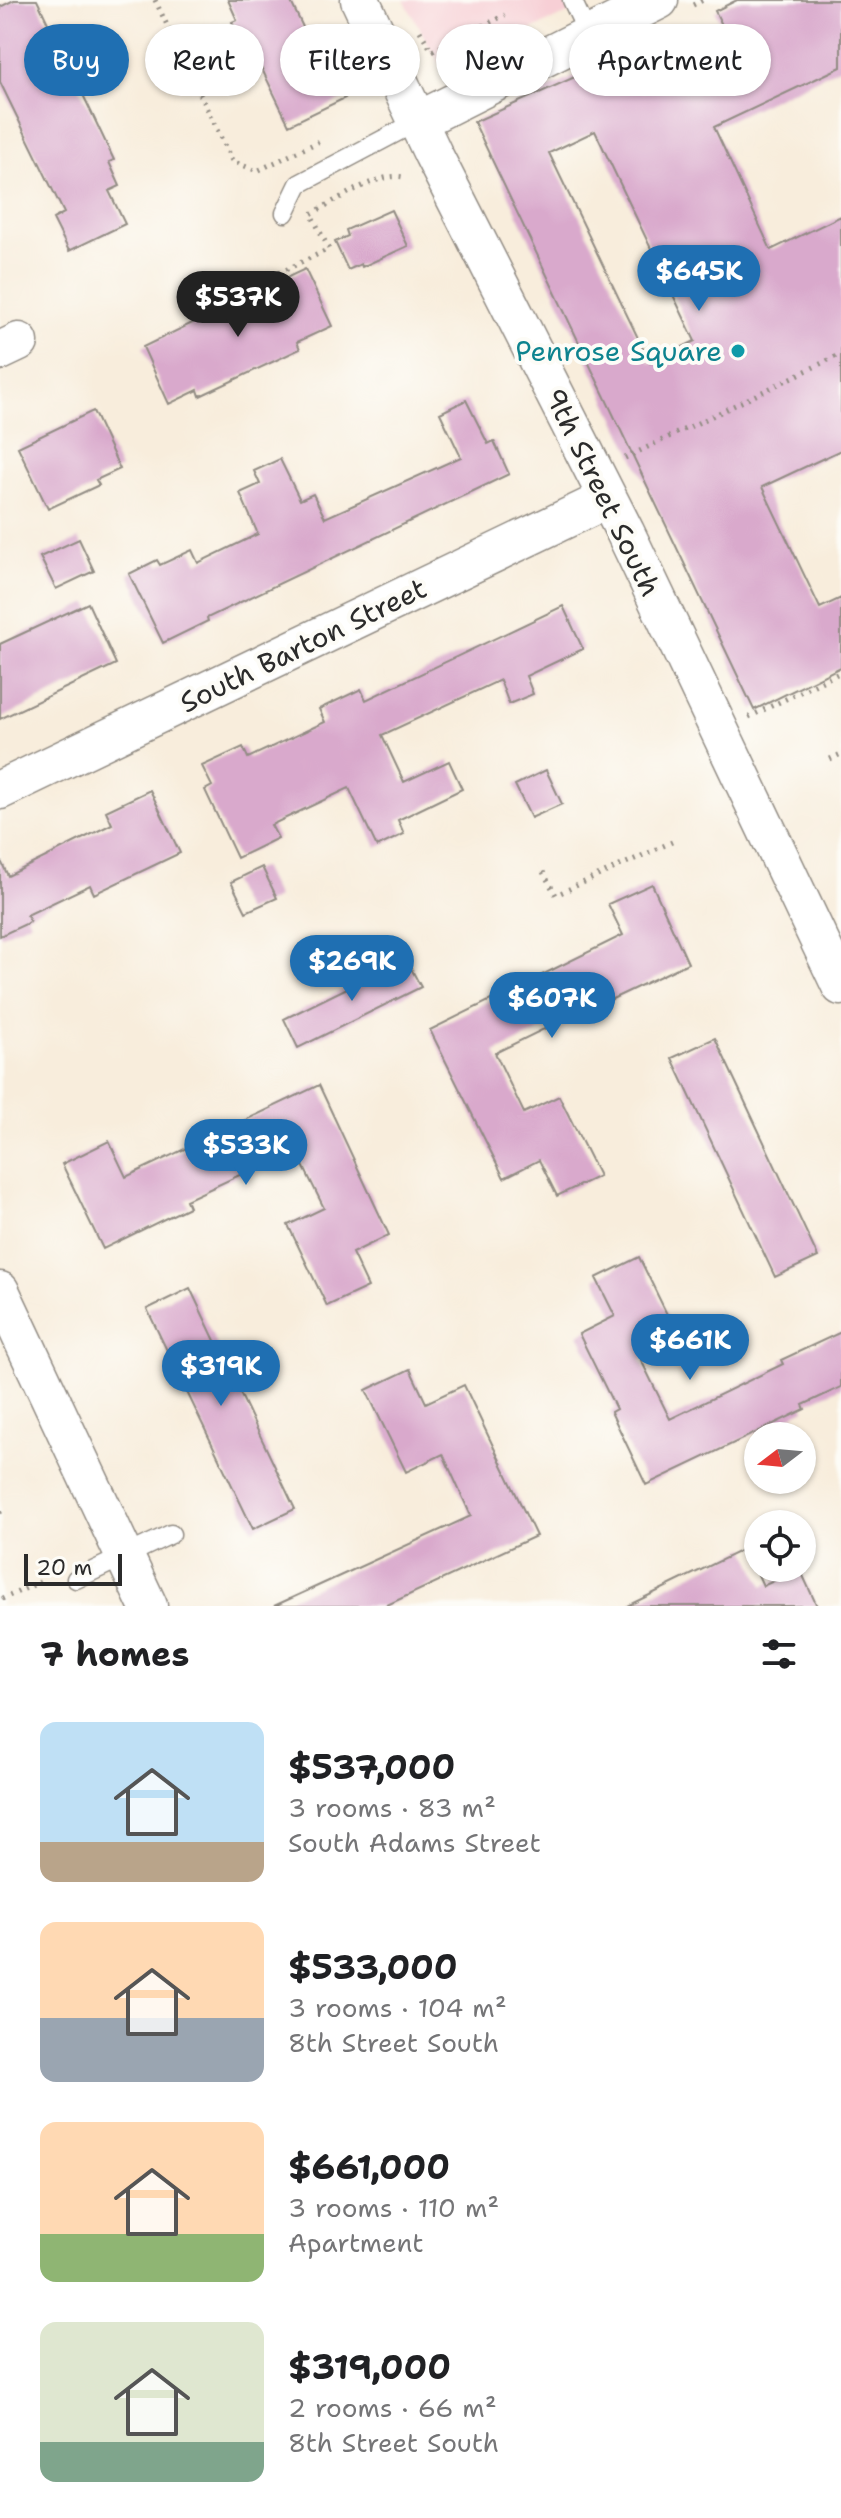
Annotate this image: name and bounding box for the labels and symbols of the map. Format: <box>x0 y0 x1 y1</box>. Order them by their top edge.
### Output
pin: $645K <box>643 245 755 313</box>
pin: $537K <box>182 271 294 339</box>
place label: Penrose Square <box>515 332 722 370</box>
marker: Penrose Square <box>729 342 747 360</box>
street label: 9th Street South <box>536 381 670 603</box>
street label: South Barton Street <box>173 569 433 721</box>
pin: $269K <box>296 935 408 1003</box>
pin: $607K <box>496 972 608 1040</box>
pin: $533K <box>190 1119 302 1187</box>
pin: $661K <box>634 1314 746 1382</box>
pin: $319K <box>165 1340 277 1408</box>
north arrow <box>744 1422 816 1494</box>
scale bar <box>24 1550 122 1586</box>

